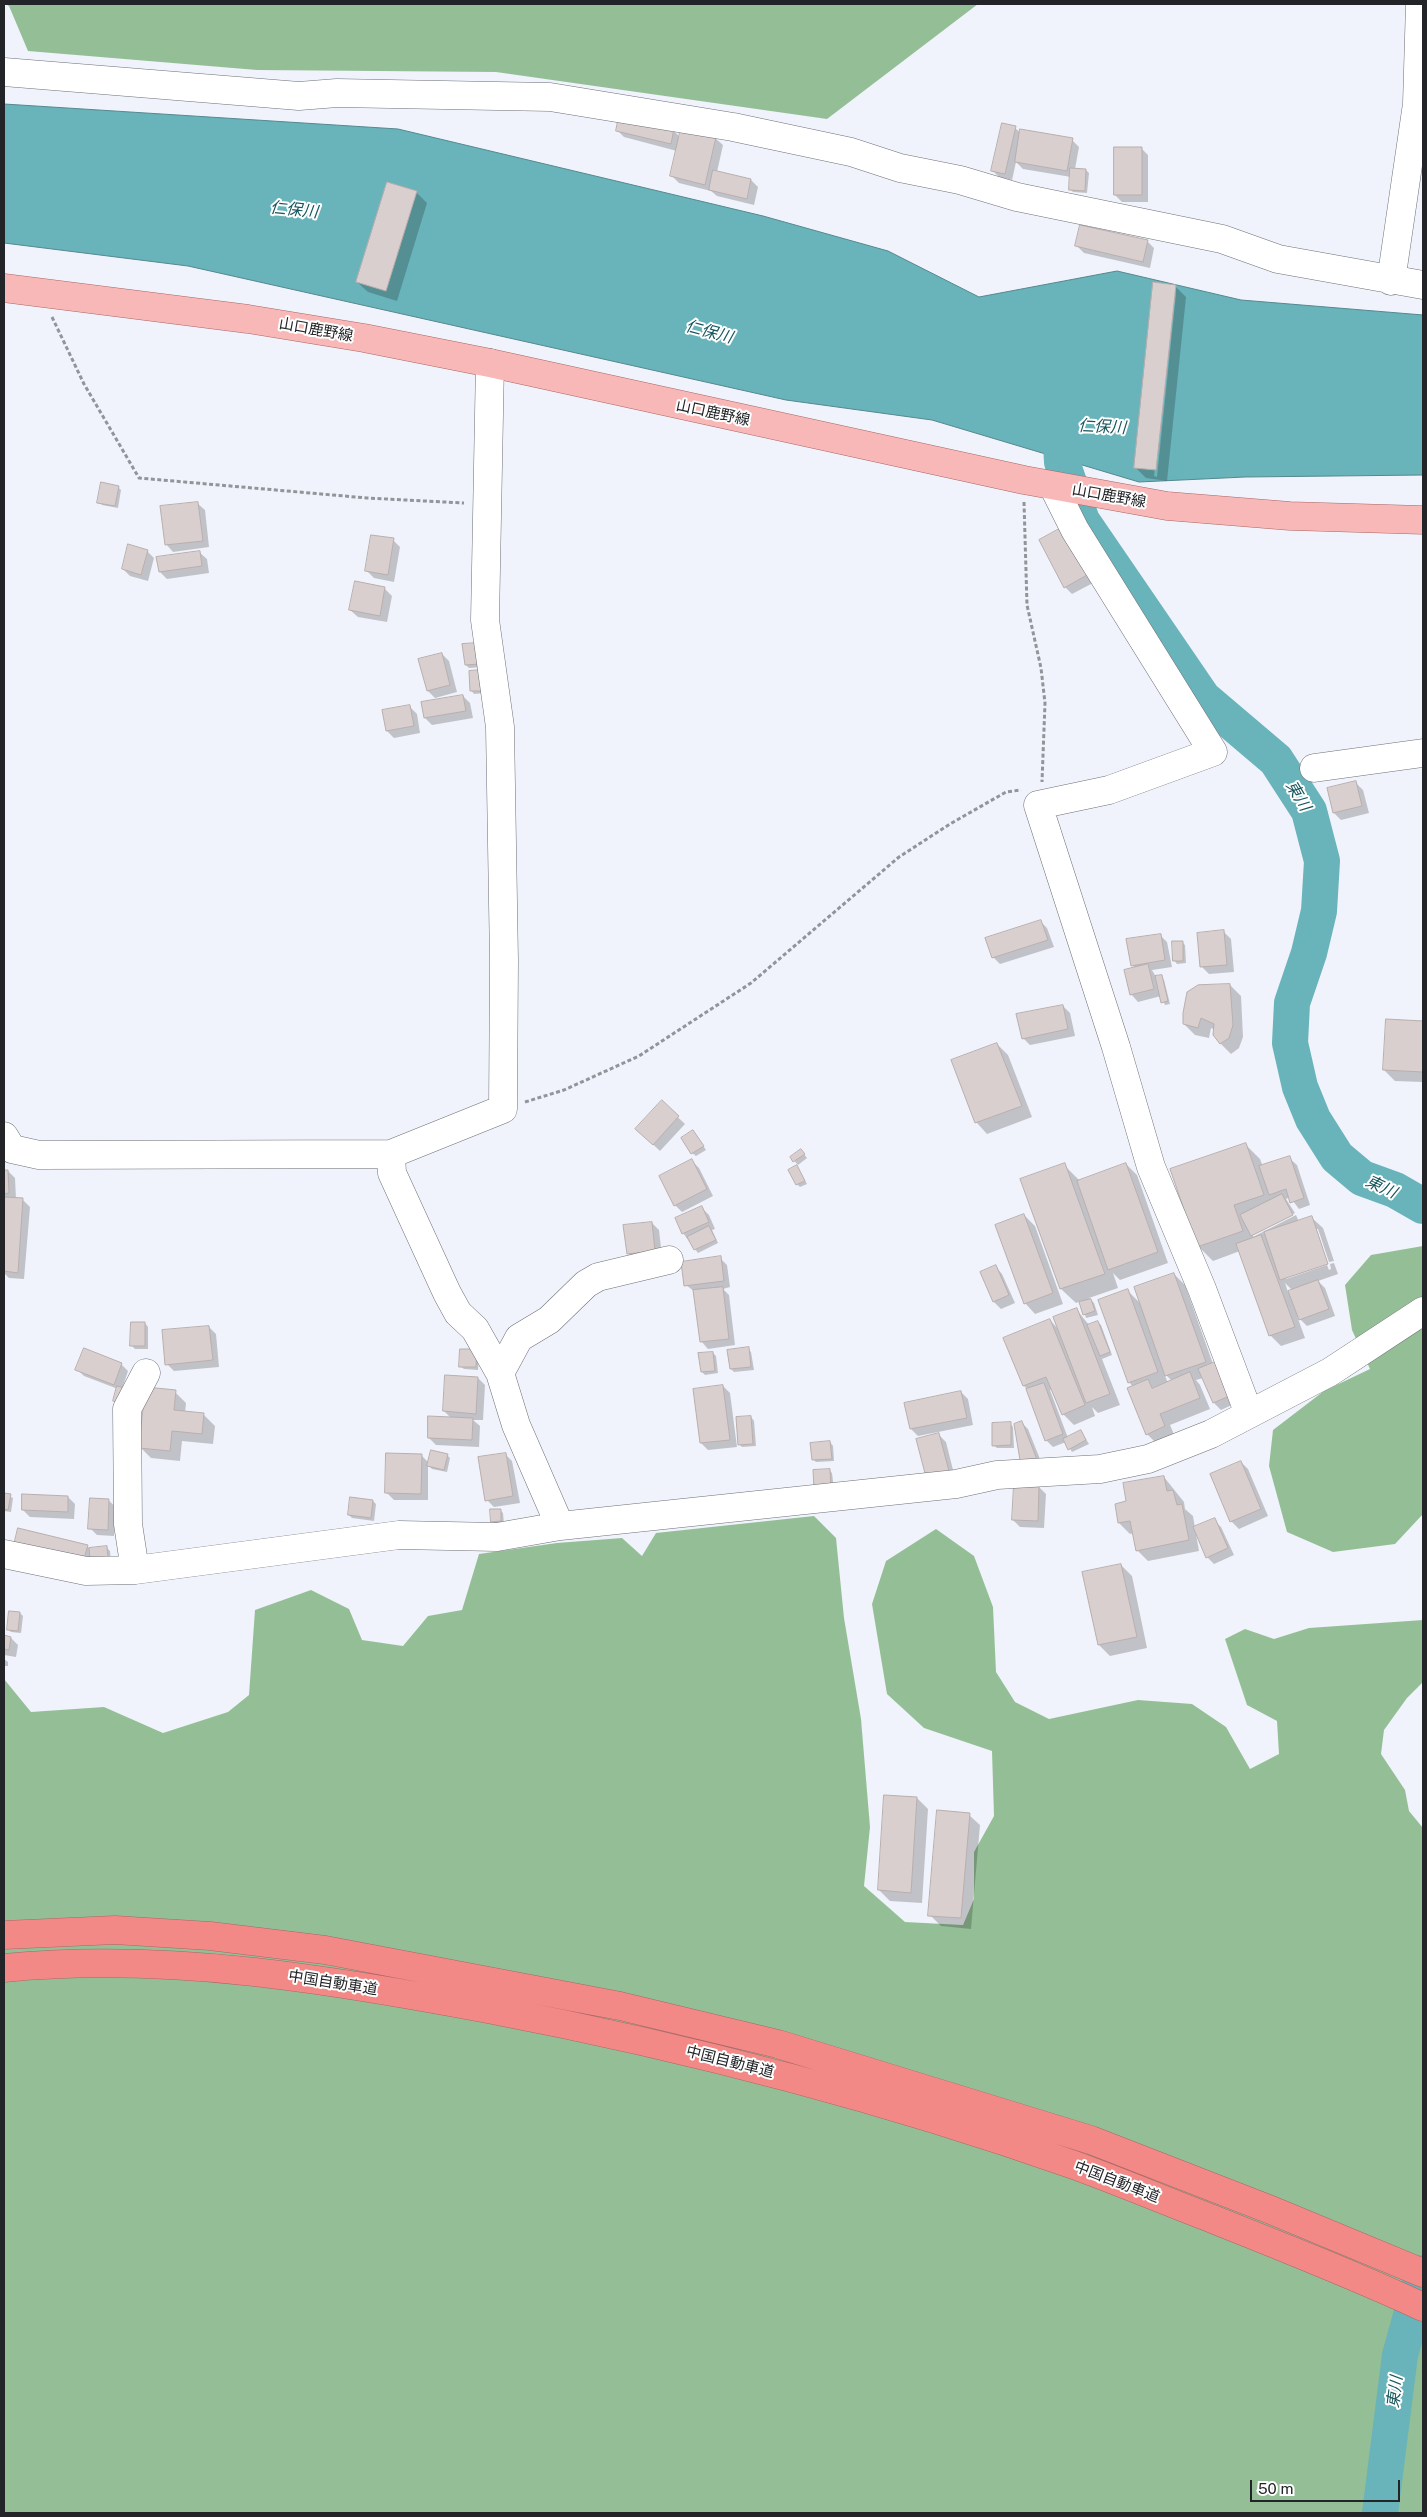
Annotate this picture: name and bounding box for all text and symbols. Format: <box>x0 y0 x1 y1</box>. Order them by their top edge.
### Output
water label: 仁保川 <box>269 198 319 222</box>
street label: 山口鹿野線 <box>278 315 354 345</box>
water label: 仁保川 <box>683 317 735 347</box>
street label: 山口鹿野線 <box>674 396 752 430</box>
water label: 仁保川 <box>1078 416 1126 438</box>
street label: 山口鹿野線 <box>1071 481 1147 511</box>
water label: 東川 <box>1282 777 1314 815</box>
water label: 東川 <box>1362 1172 1400 1202</box>
street label: 中国自動車道 <box>287 1967 379 1999</box>
street label: 中国自動車道 <box>684 2042 776 2082</box>
street label: 中国自動車道 <box>1072 2157 1162 2207</box>
water label: 東川 <box>1384 2375 1406 2409</box>
scale bar <box>1252 2470 1402 2502</box>
text: 50 m <box>1258 2480 1293 2497</box>

